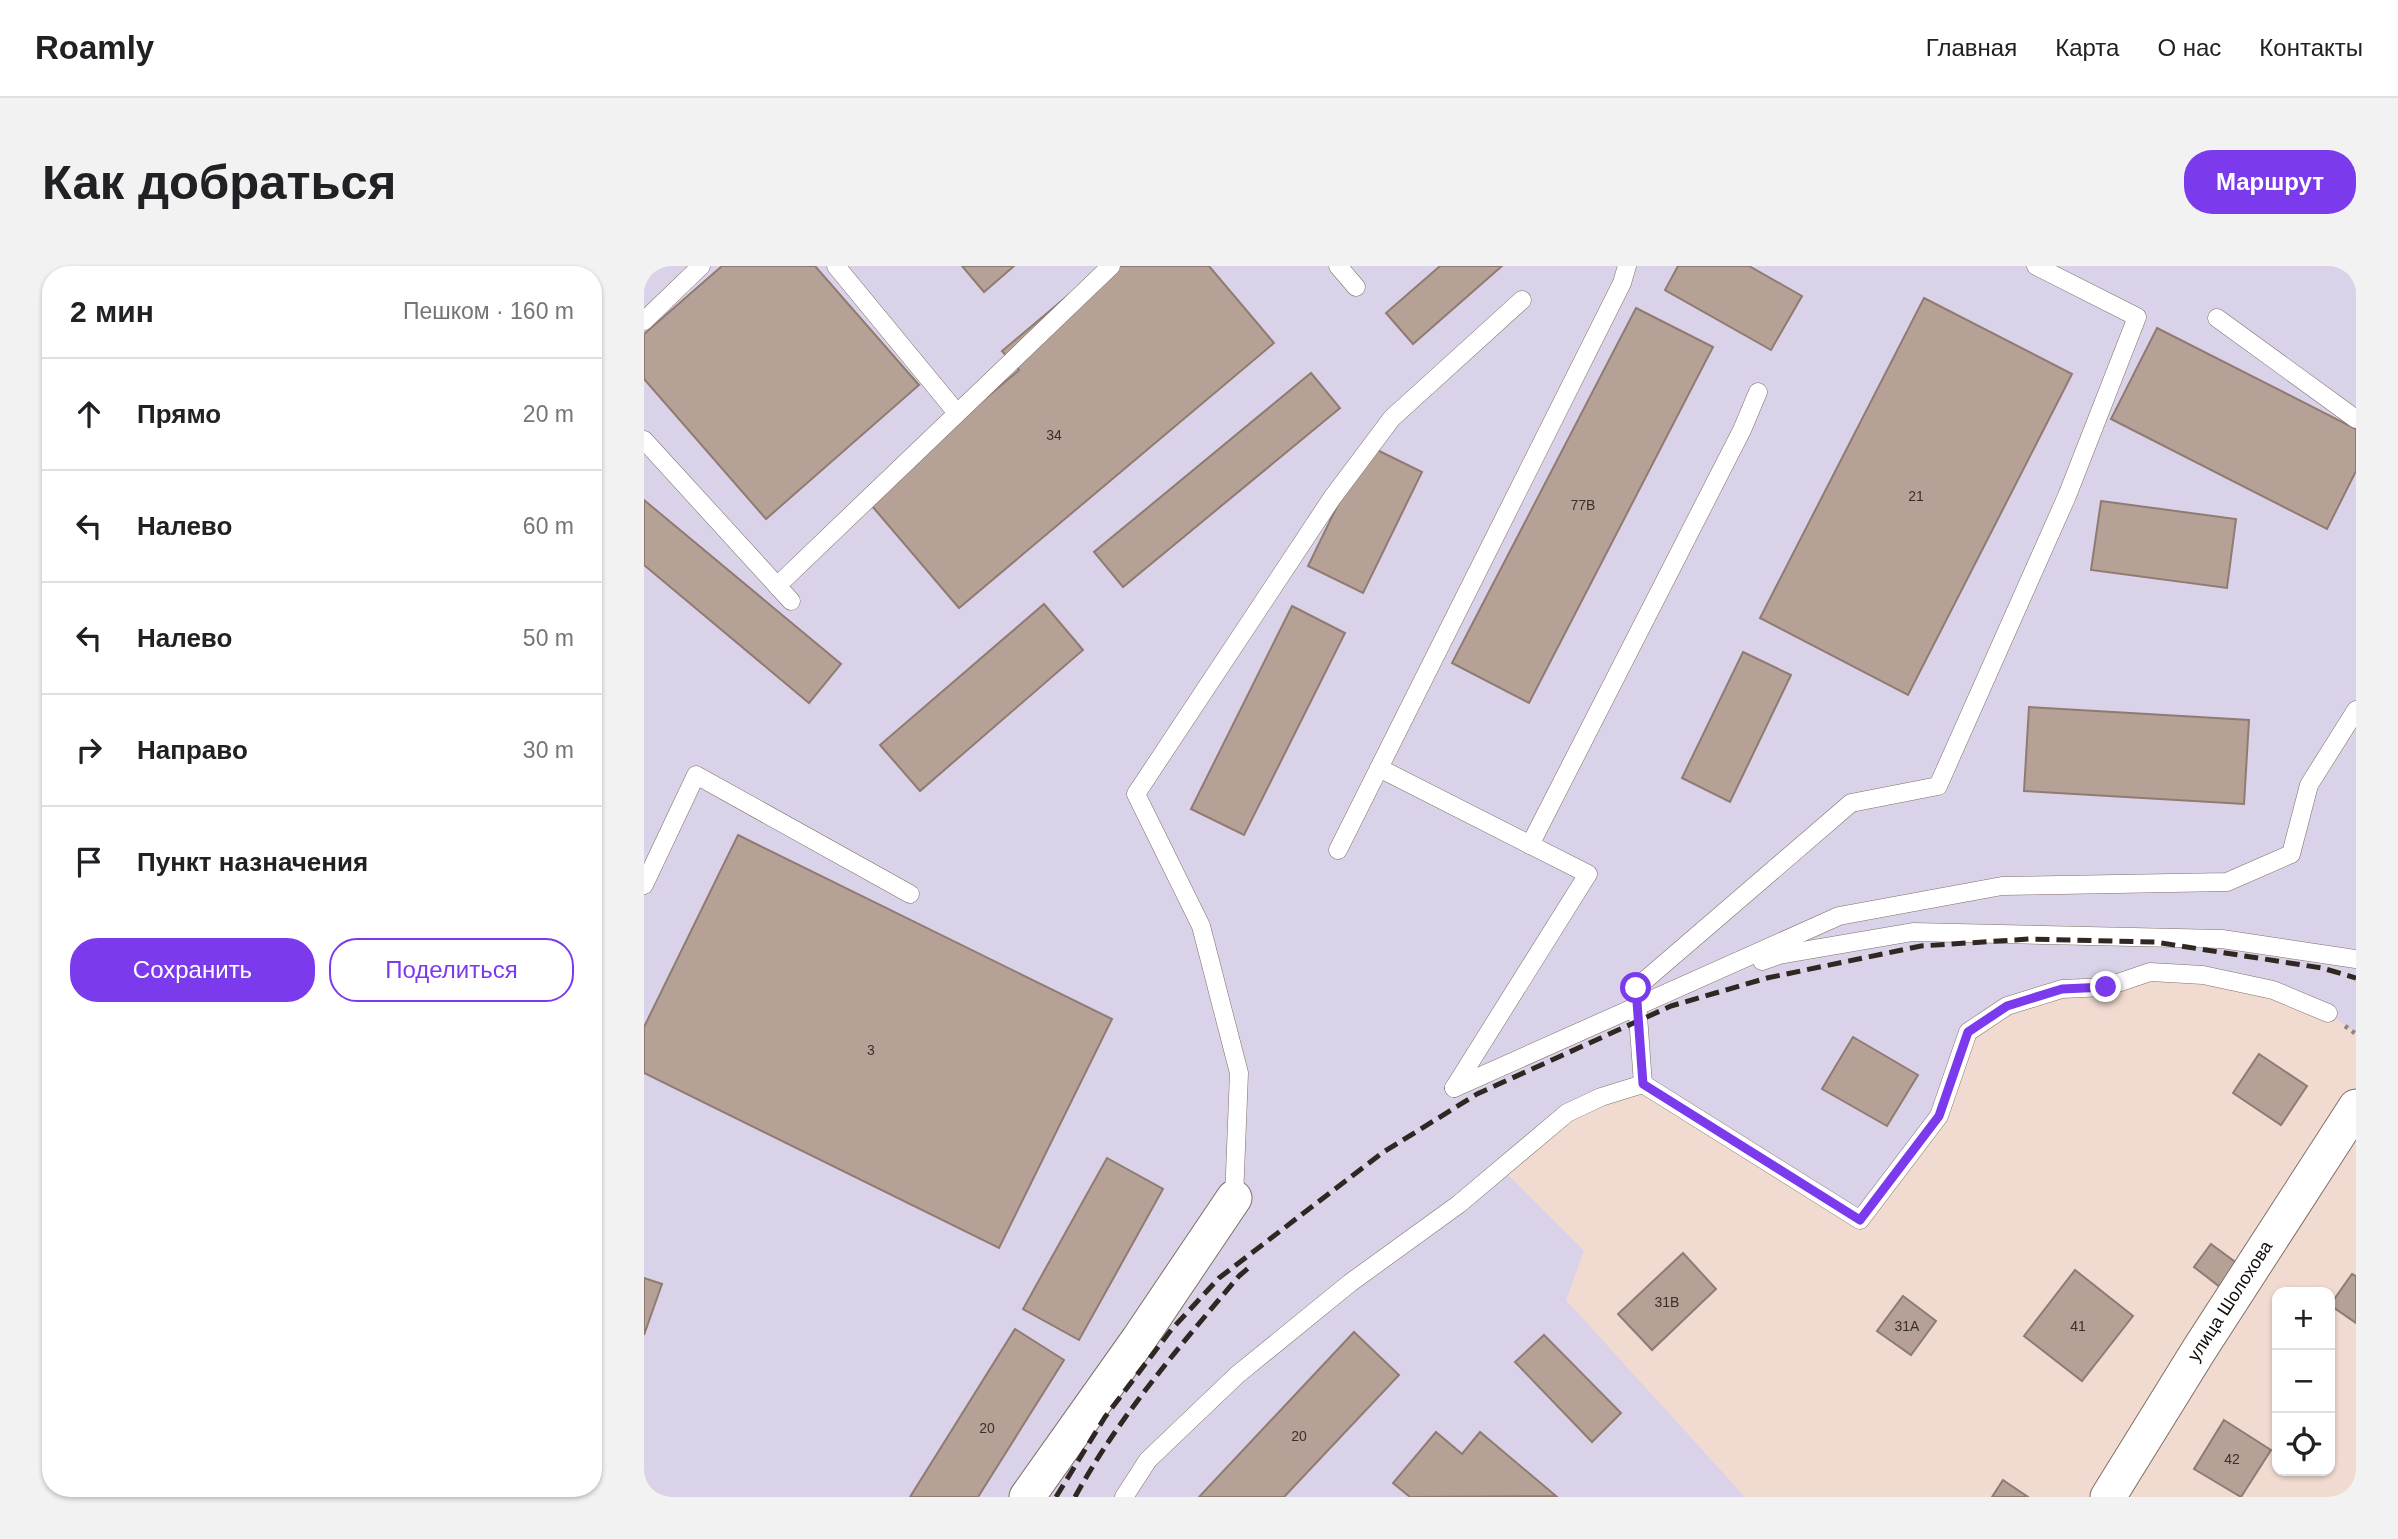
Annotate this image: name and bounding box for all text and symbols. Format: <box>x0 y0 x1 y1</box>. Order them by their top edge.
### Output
text: Roamly <box>35 29 154 66</box>
text: Главная <box>1926 34 2017 61</box>
text: Карта <box>2055 34 2119 61</box>
text: О нас <box>2157 34 2221 61</box>
text: Контакты <box>2259 34 2363 61</box>
button: Маршрут <box>2184 150 2356 214</box>
text: Как добраться <box>42 155 396 209</box>
text: 2 мин <box>70 295 154 328</box>
text: Пешком · 160 m <box>403 298 574 324</box>
icon: ahead <box>70 395 108 433</box>
text: Прямо <box>137 399 221 429</box>
text: 20 m <box>523 401 574 427</box>
house number: 34 <box>1046 427 1062 443</box>
house number: 21 <box>1908 488 1924 504</box>
house number: 77В <box>1571 497 1595 513</box>
icon: left <box>70 507 108 545</box>
text: Налево <box>137 511 232 541</box>
text: 60 m <box>523 513 574 539</box>
icon: left <box>70 619 108 657</box>
text: Налево <box>137 623 232 653</box>
text: 50 m <box>523 625 574 651</box>
icon: right <box>70 731 108 769</box>
text: Направо <box>137 735 248 765</box>
text: 30 m <box>523 737 574 763</box>
icon: arrive <box>70 843 108 881</box>
text: Пункт назначения <box>137 847 368 877</box>
button: Сохранить <box>70 938 315 1002</box>
button: Поделиться <box>329 938 574 1002</box>
route end <box>2090 971 2121 1002</box>
route start <box>1620 972 1651 1003</box>
house number: 3 <box>867 1042 875 1058</box>
street label: улица Шолохова <box>2184 1236 2277 1365</box>
map controls <box>2272 1287 2335 1476</box>
button: + <box>2272 1287 2335 1350</box>
house number: 31В <box>1655 1294 1679 1310</box>
house number: 31А <box>1895 1318 1920 1334</box>
house number: 41 <box>2070 1318 2086 1334</box>
button: − <box>2272 1350 2335 1413</box>
button: locate <box>2272 1413 2335 1476</box>
house number: 20 <box>979 1420 995 1436</box>
house number: 20 <box>1291 1428 1307 1444</box>
house number: 42 <box>2224 1451 2240 1467</box>

